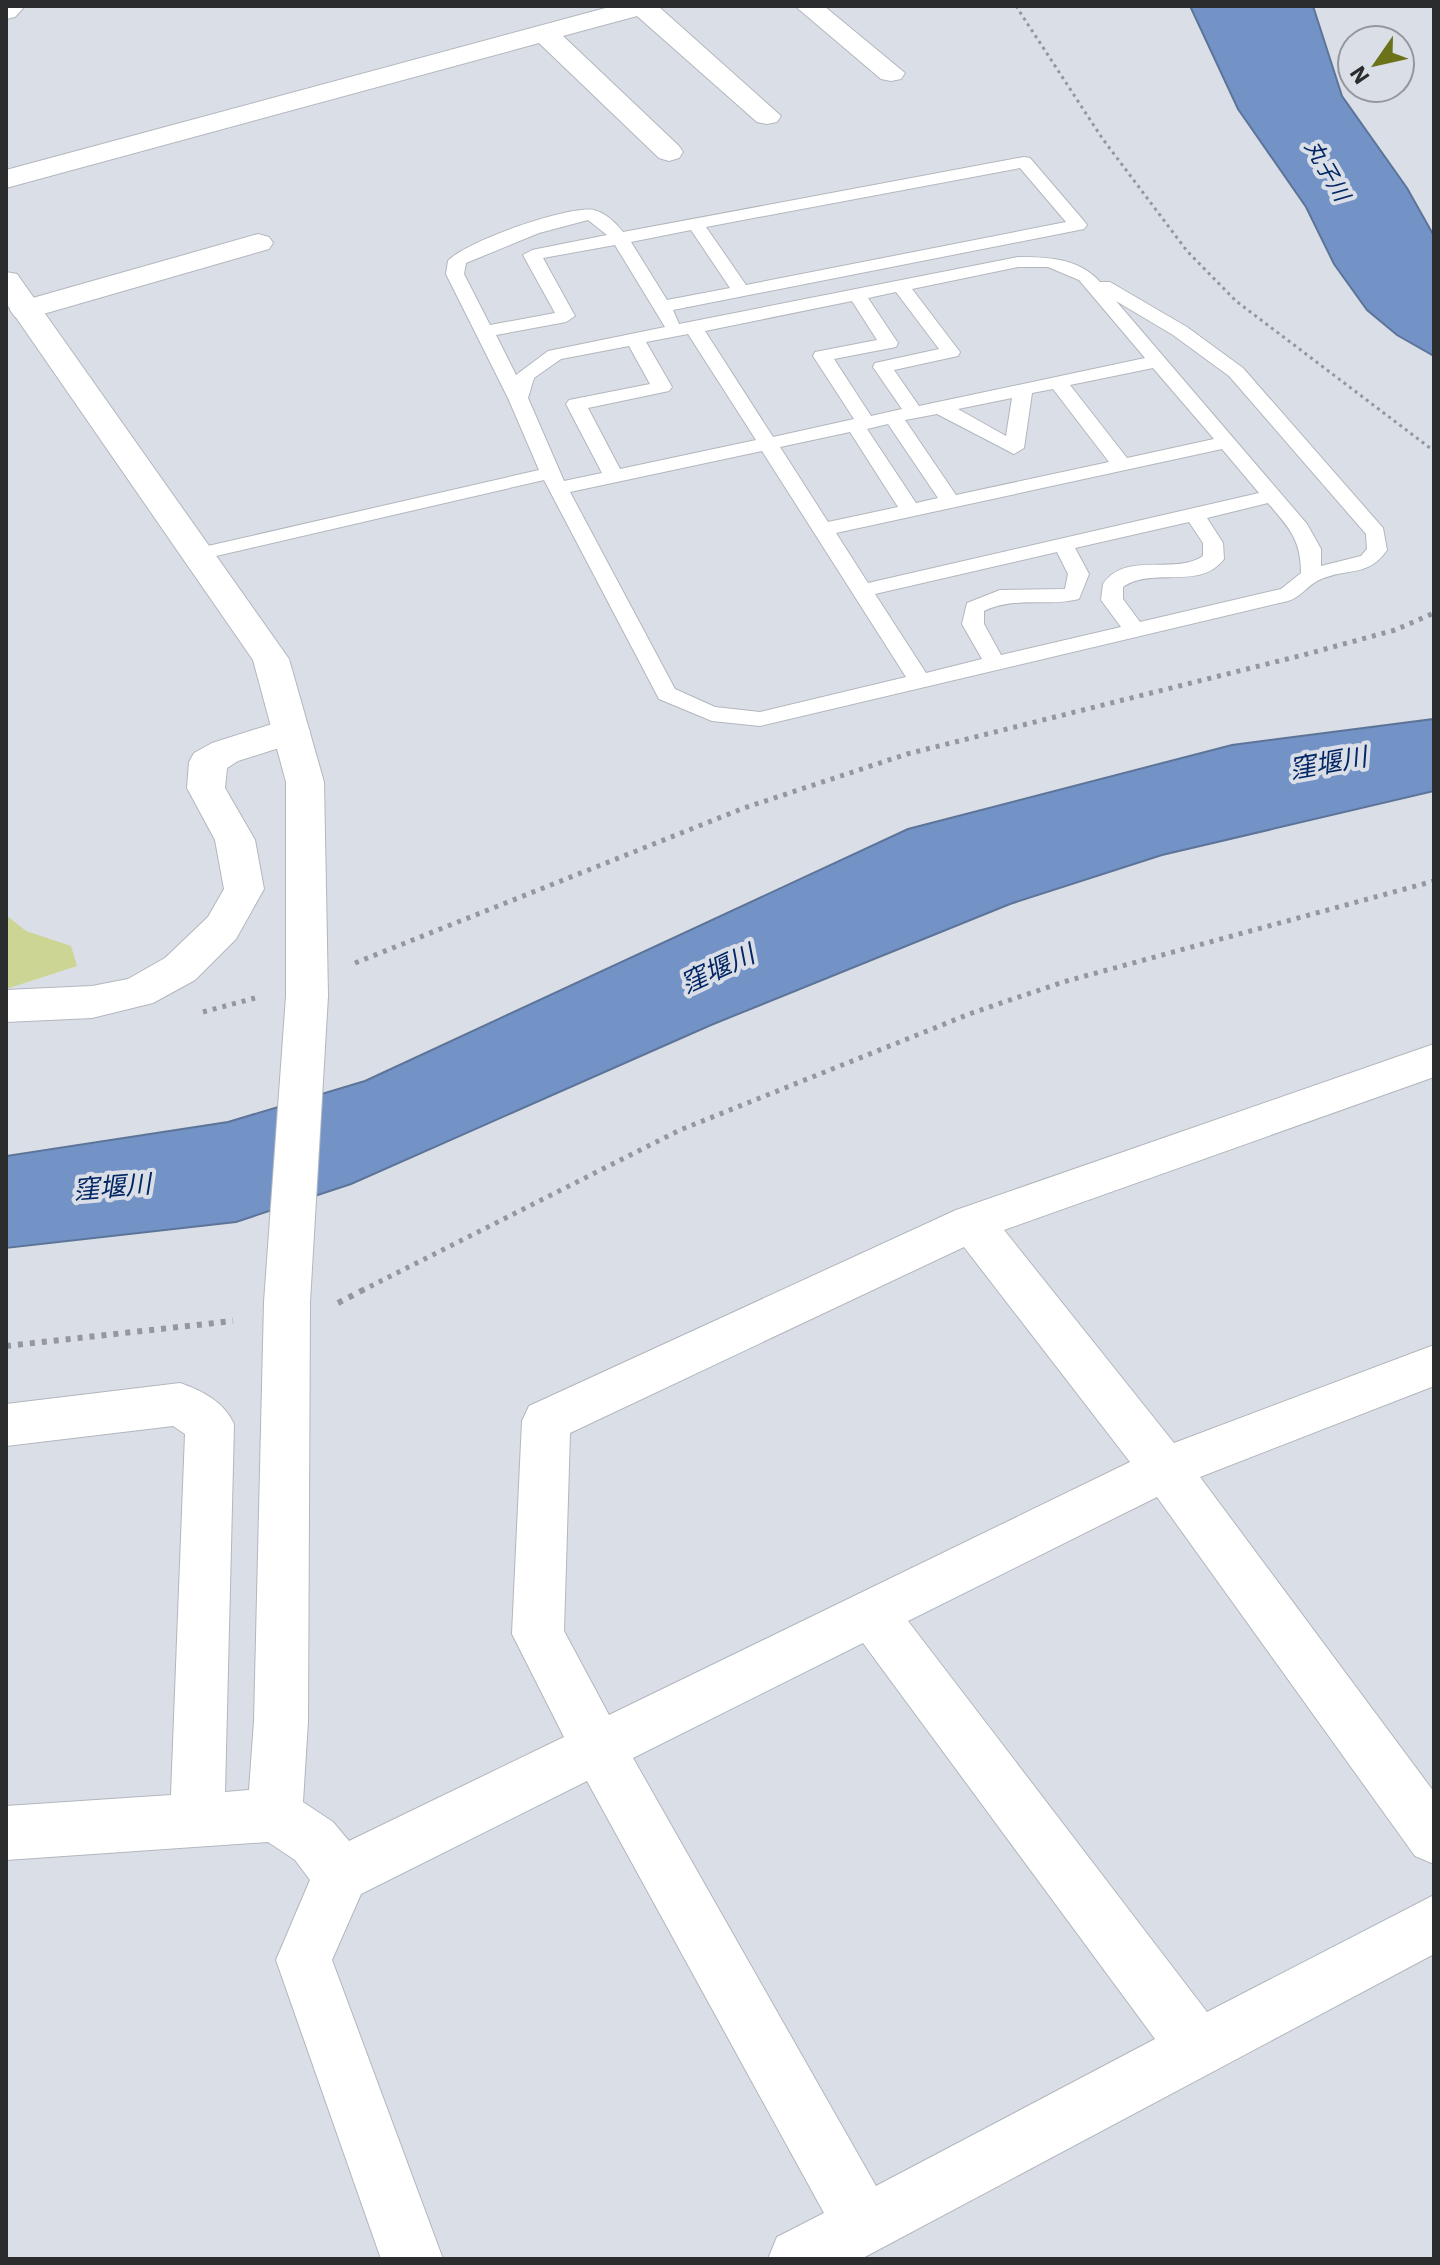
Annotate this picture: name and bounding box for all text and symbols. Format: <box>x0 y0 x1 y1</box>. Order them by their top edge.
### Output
north arrow <box>1336 24 1416 104</box>
text: N <box>1343 61 1375 90</box>
water label: 丸子川 <box>1299 134 1358 208</box>
water label: 窪堰川 <box>1287 738 1372 786</box>
water label: 窪堰川 <box>674 935 762 1000</box>
water label: 窪堰川 <box>72 1165 155 1206</box>

